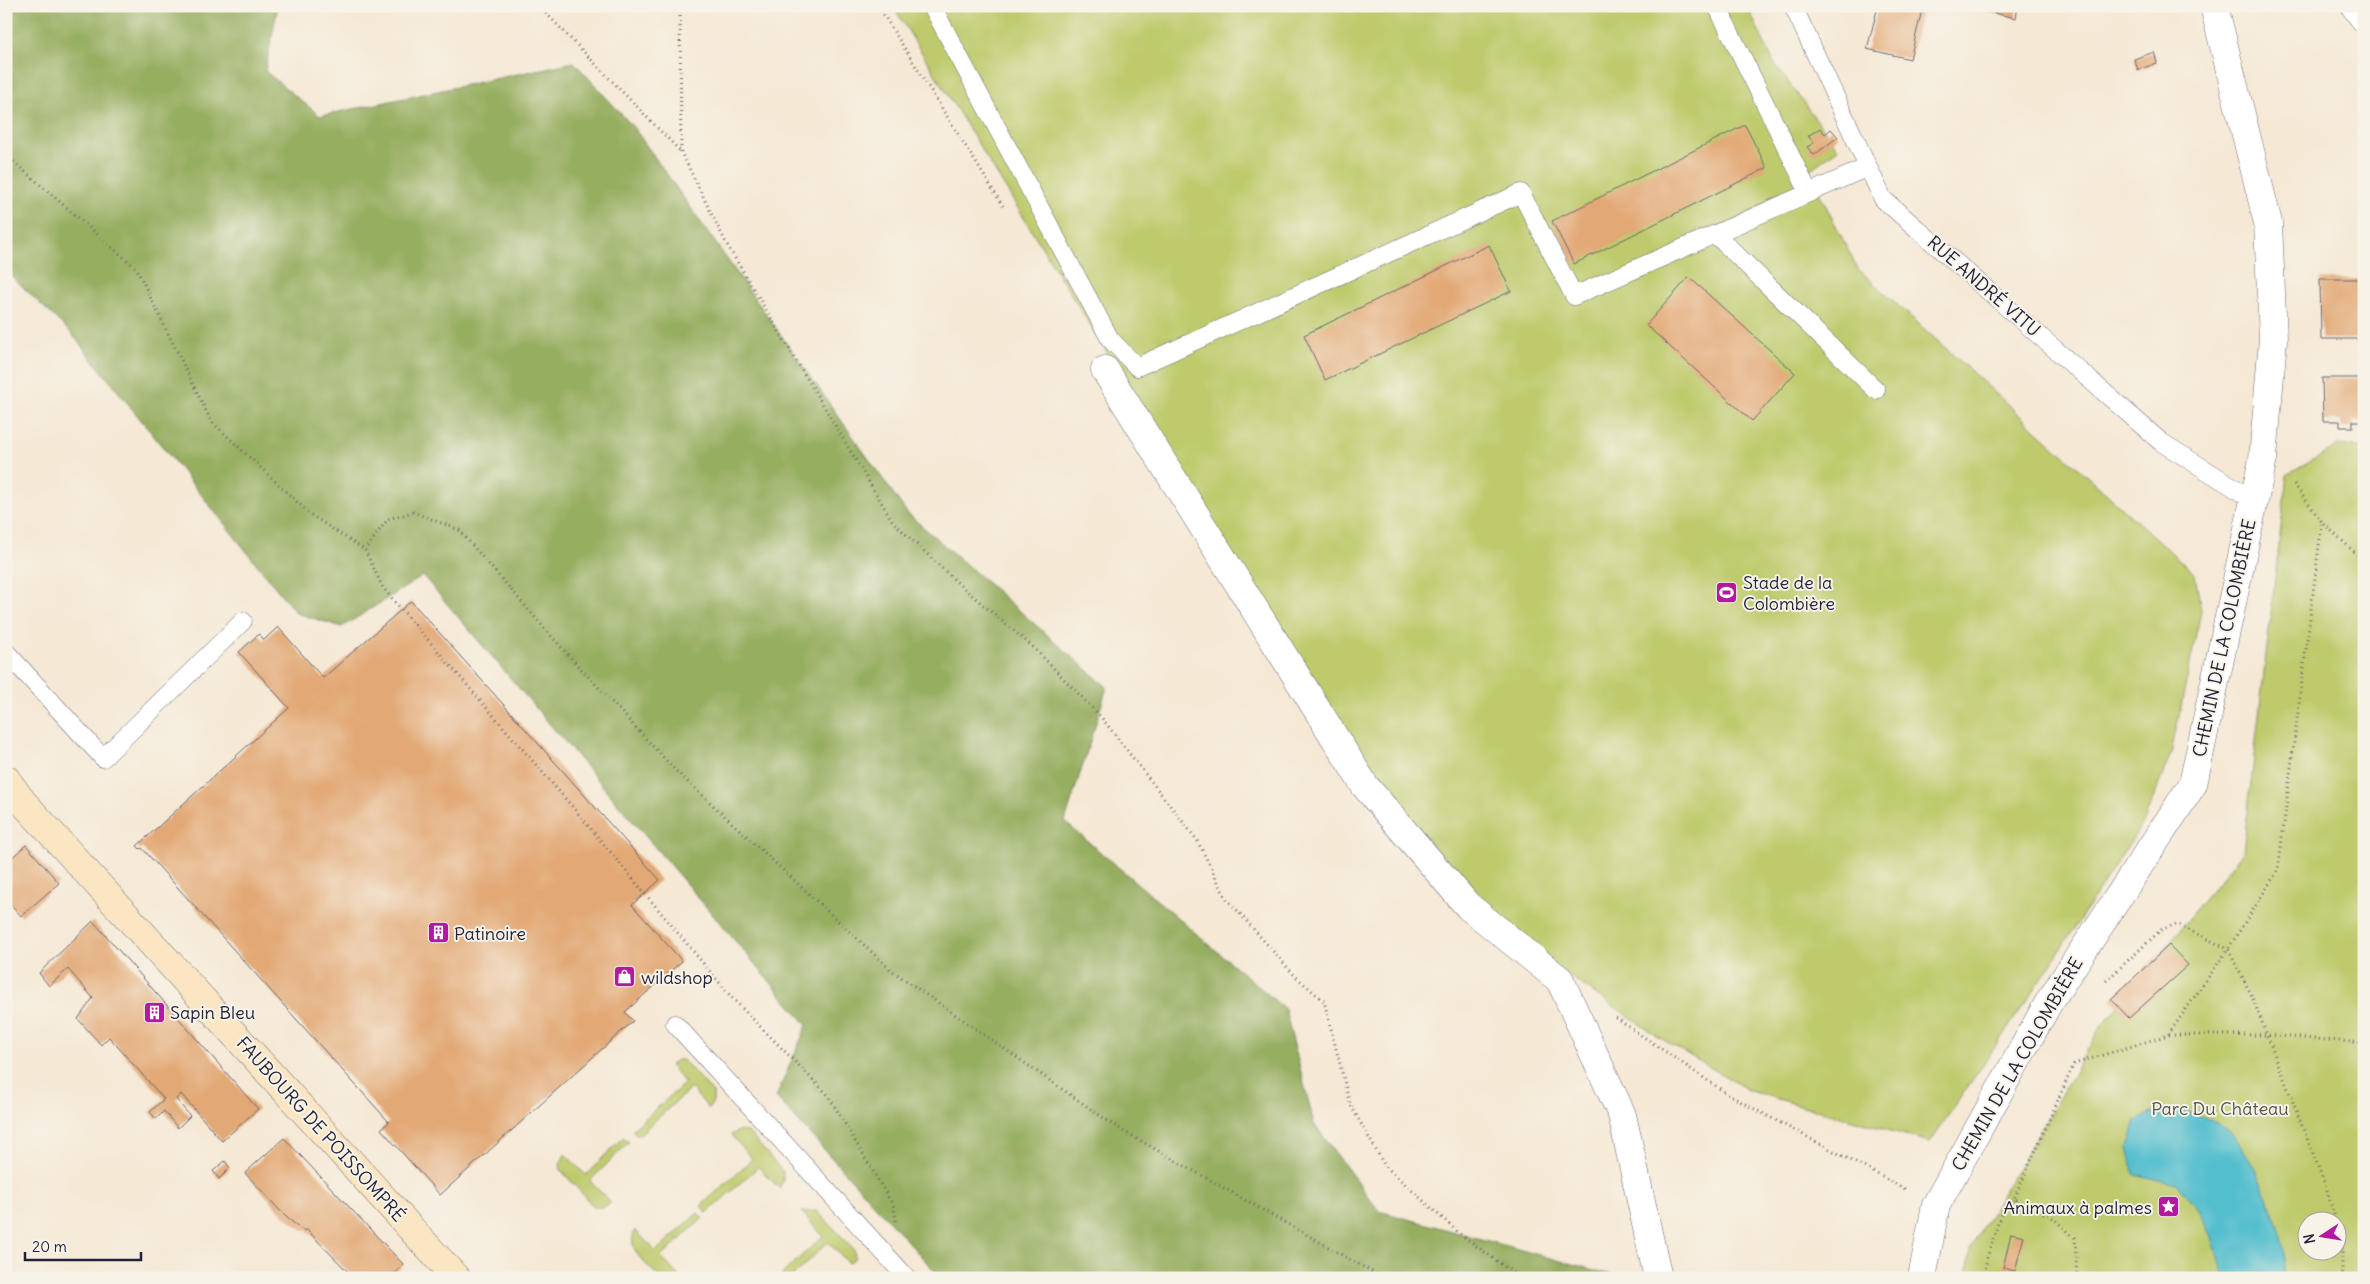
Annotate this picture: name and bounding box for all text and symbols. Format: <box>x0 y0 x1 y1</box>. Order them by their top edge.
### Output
street label: RUE ANDRÉ VITU <box>1923 231 2045 341</box>
street label: CHEMIN DE LA COLOMBIÈRE <box>2188 517 2260 759</box>
place label: Stade de la Colombière <box>1743 571 1835 615</box>
sports icon: Stade de la Colombière <box>1715 580 1739 604</box>
building icon: Patinoire <box>426 921 450 945</box>
place label: Patinoire <box>454 922 526 945</box>
street label: CHEMIN DE LA COLOMBIÈRE <box>1946 953 2088 1175</box>
shop icon: wildshop <box>613 965 637 989</box>
place label: wildshop <box>641 966 713 989</box>
building icon: Sapin Bleu <box>142 1000 166 1024</box>
place label: Sapin Bleu <box>170 1001 255 1024</box>
street label: FAUBOURG DE POISSOMPRÉ <box>232 1032 410 1226</box>
park label: Parc Du Château <box>2151 1097 2289 1120</box>
place icon: Animaux à palmes <box>2156 1195 2180 1219</box>
place label: Animaux à palmes <box>2004 1196 2152 1219</box>
north arrow <box>2298 1212 2348 1262</box>
scale bar <box>25 1229 141 1261</box>
text: N <box>2299 1232 2319 1245</box>
text: 20 m <box>32 1237 67 1256</box>

